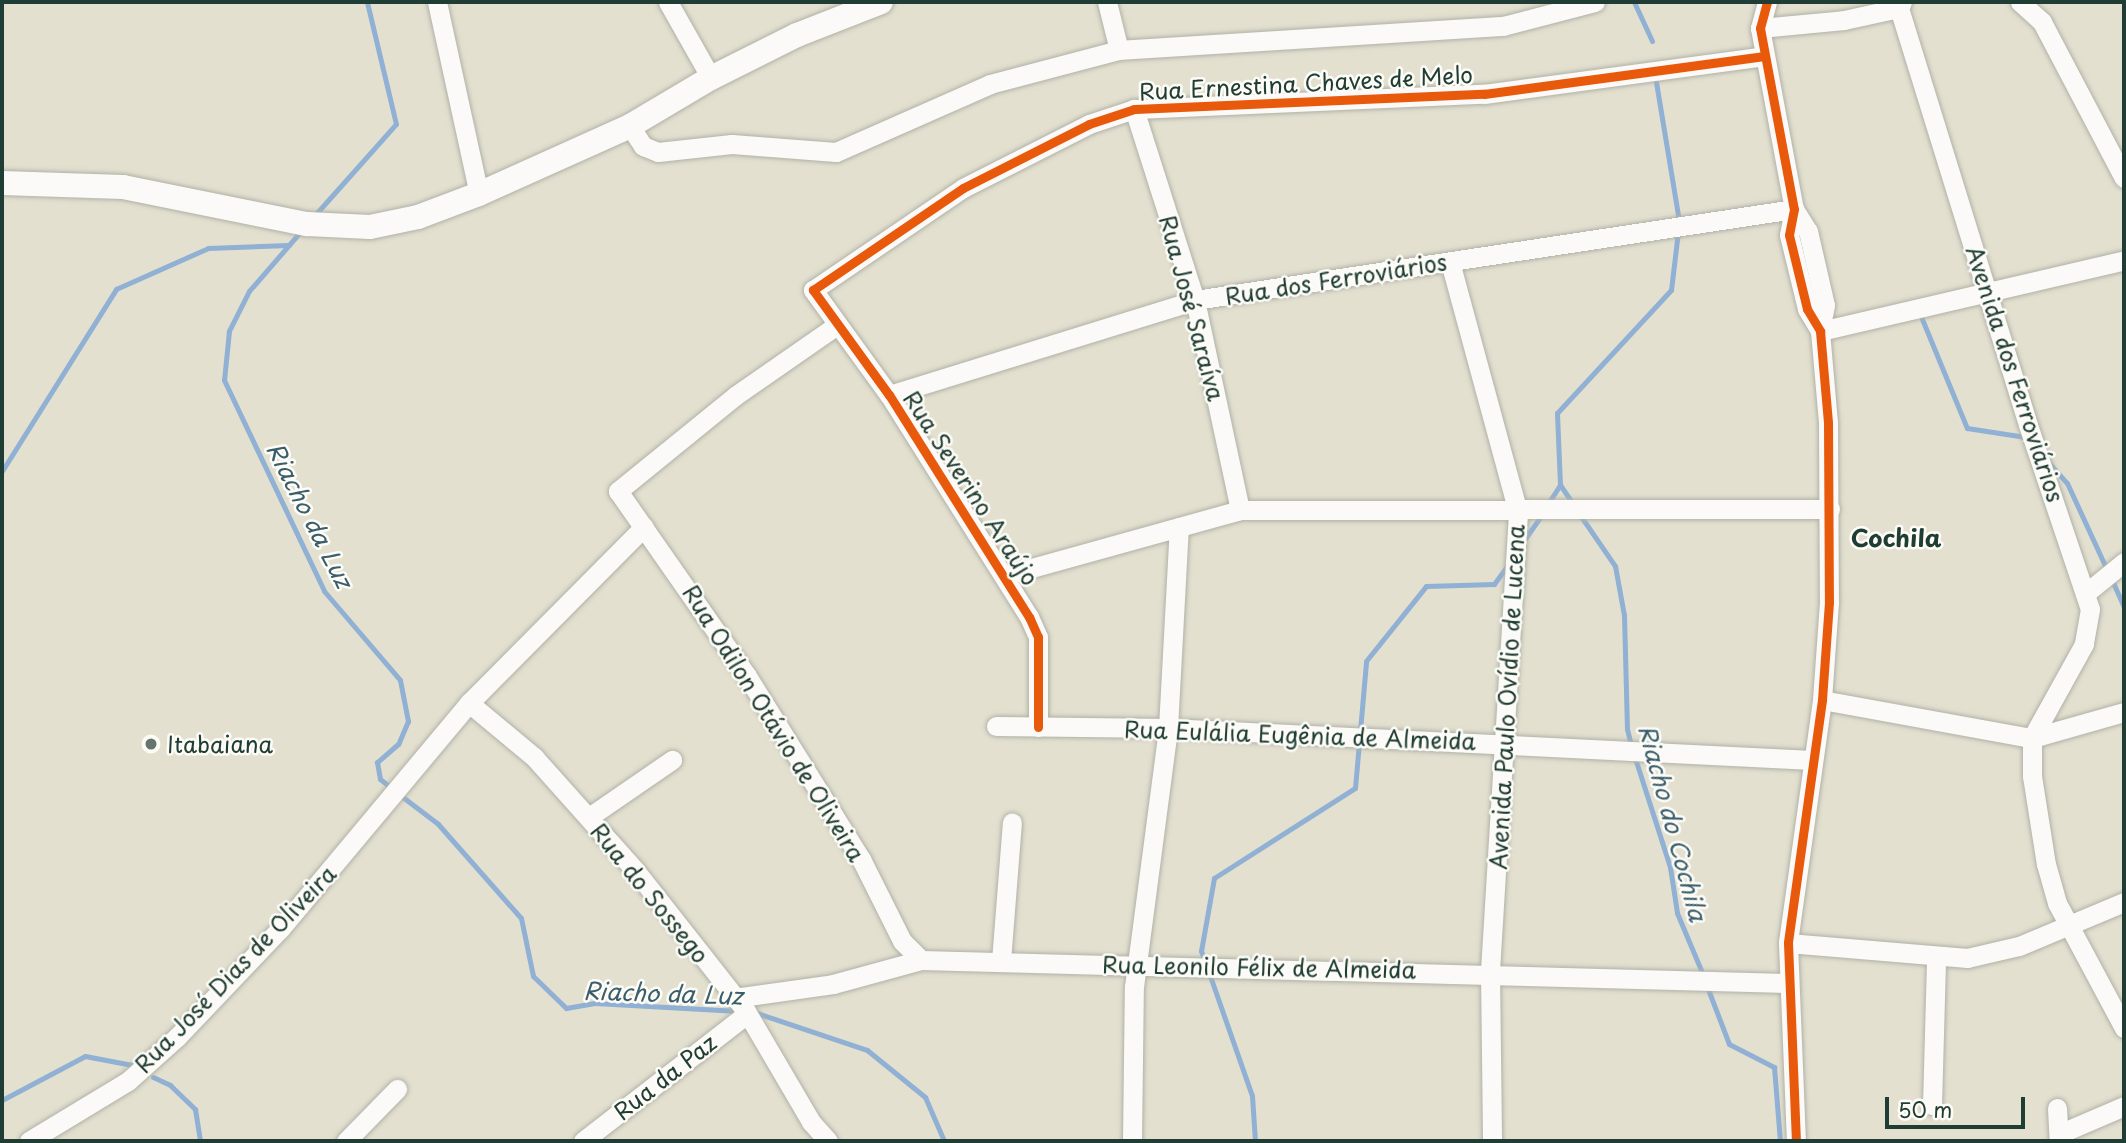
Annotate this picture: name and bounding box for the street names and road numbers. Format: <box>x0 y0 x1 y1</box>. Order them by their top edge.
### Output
street label: Rua Ernestina Chaves de Melo <box>1137 60 1475 106</box>
street label: Rua José Saraíva <box>1154 212 1230 404</box>
street label: Avenida dos Ferroviários <box>1960 241 2070 507</box>
street label: Rua dos Ferroviários <box>1222 248 1450 310</box>
street label: Rua Severino Araújo <box>897 385 1045 591</box>
street label: Avenida Paulo Ovídio de Lucena <box>1484 523 1530 871</box>
street label: Rua Odilon Otávio de Oliveira <box>675 577 873 869</box>
street label: Rua Eulália Eugênia de Almeida <box>1124 715 1476 755</box>
street label: Rua do Sossego <box>585 818 715 968</box>
street label: Rua José Dias de Oliveira <box>127 858 343 1080</box>
street label: Rua Leonilo Félix de Almeida <box>1101 950 1417 984</box>
street label: Rua da Paz <box>607 1028 723 1126</box>

